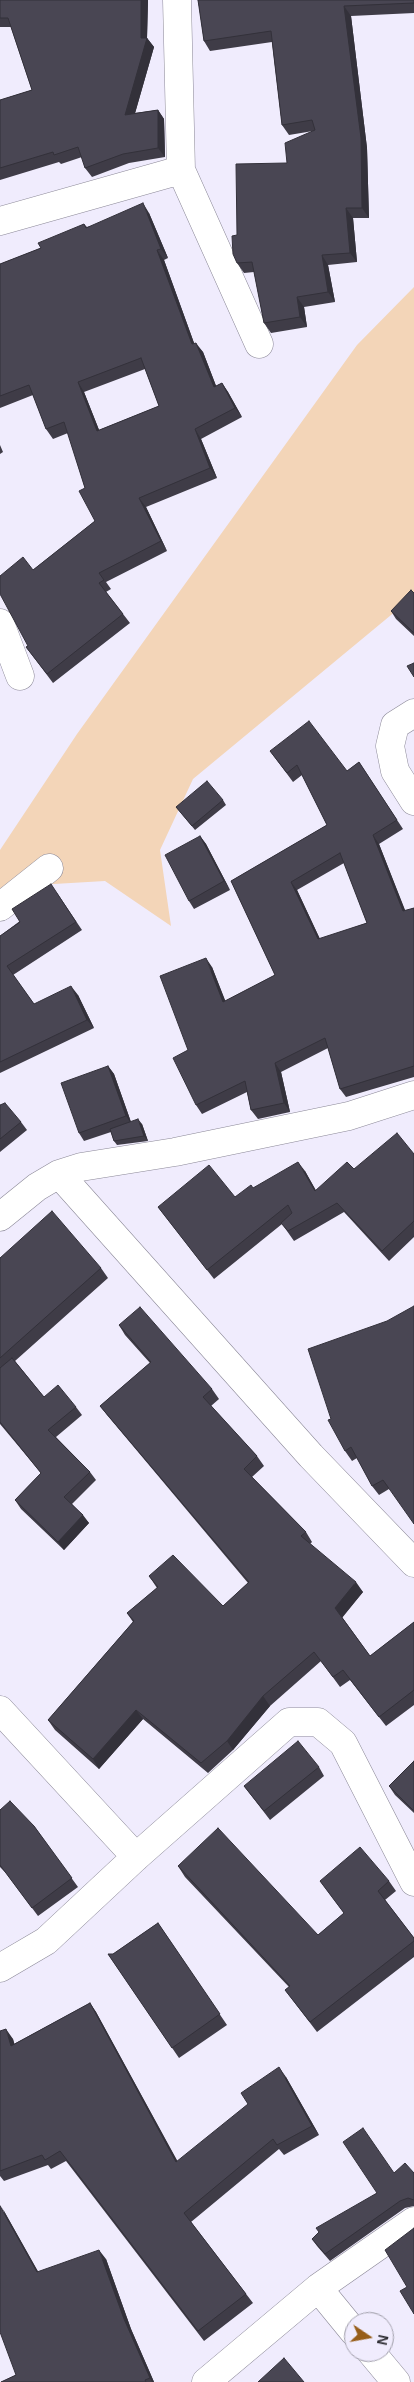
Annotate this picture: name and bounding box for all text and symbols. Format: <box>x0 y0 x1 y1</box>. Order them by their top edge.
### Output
north arrow <box>344 2312 394 2362</box>
text: N <box>374 2333 392 2347</box>

